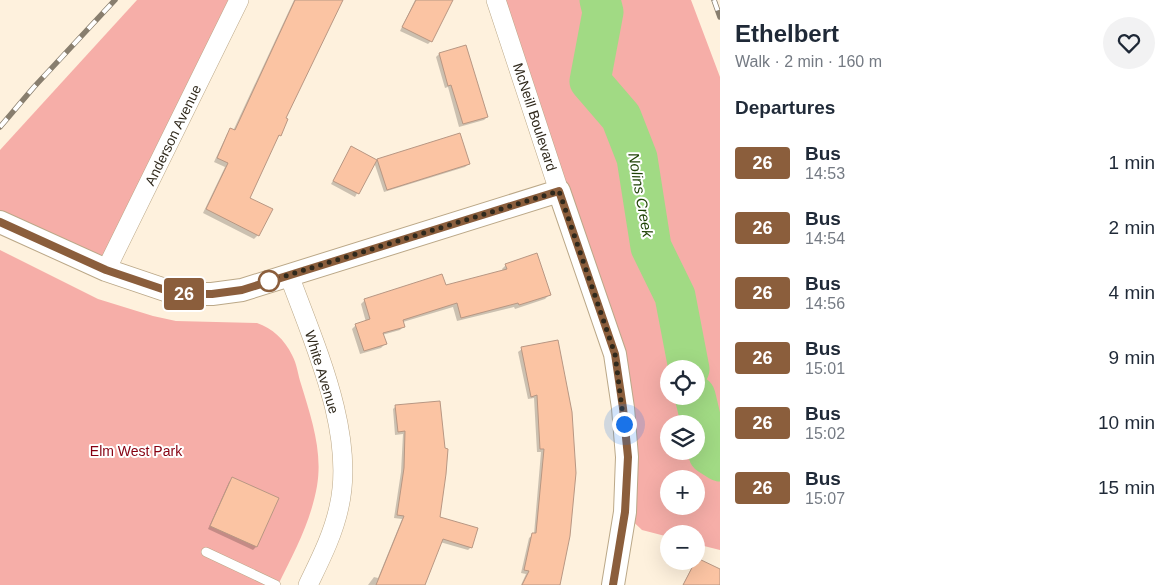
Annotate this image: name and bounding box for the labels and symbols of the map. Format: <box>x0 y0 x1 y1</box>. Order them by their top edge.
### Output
street label: McNeill Boulevard <box>510 61 560 173</box>
street label: Anderson Avenue <box>142 82 204 188</box>
water label: Nolins Creek <box>625 151 657 240</box>
unlabelled marker <box>258 270 280 292</box>
line badge: 26 <box>162 278 206 310</box>
street label: White Avenue <box>302 328 342 416</box>
your location <box>612 412 637 437</box>
park label: Elm West Park <box>90 443 183 459</box>

